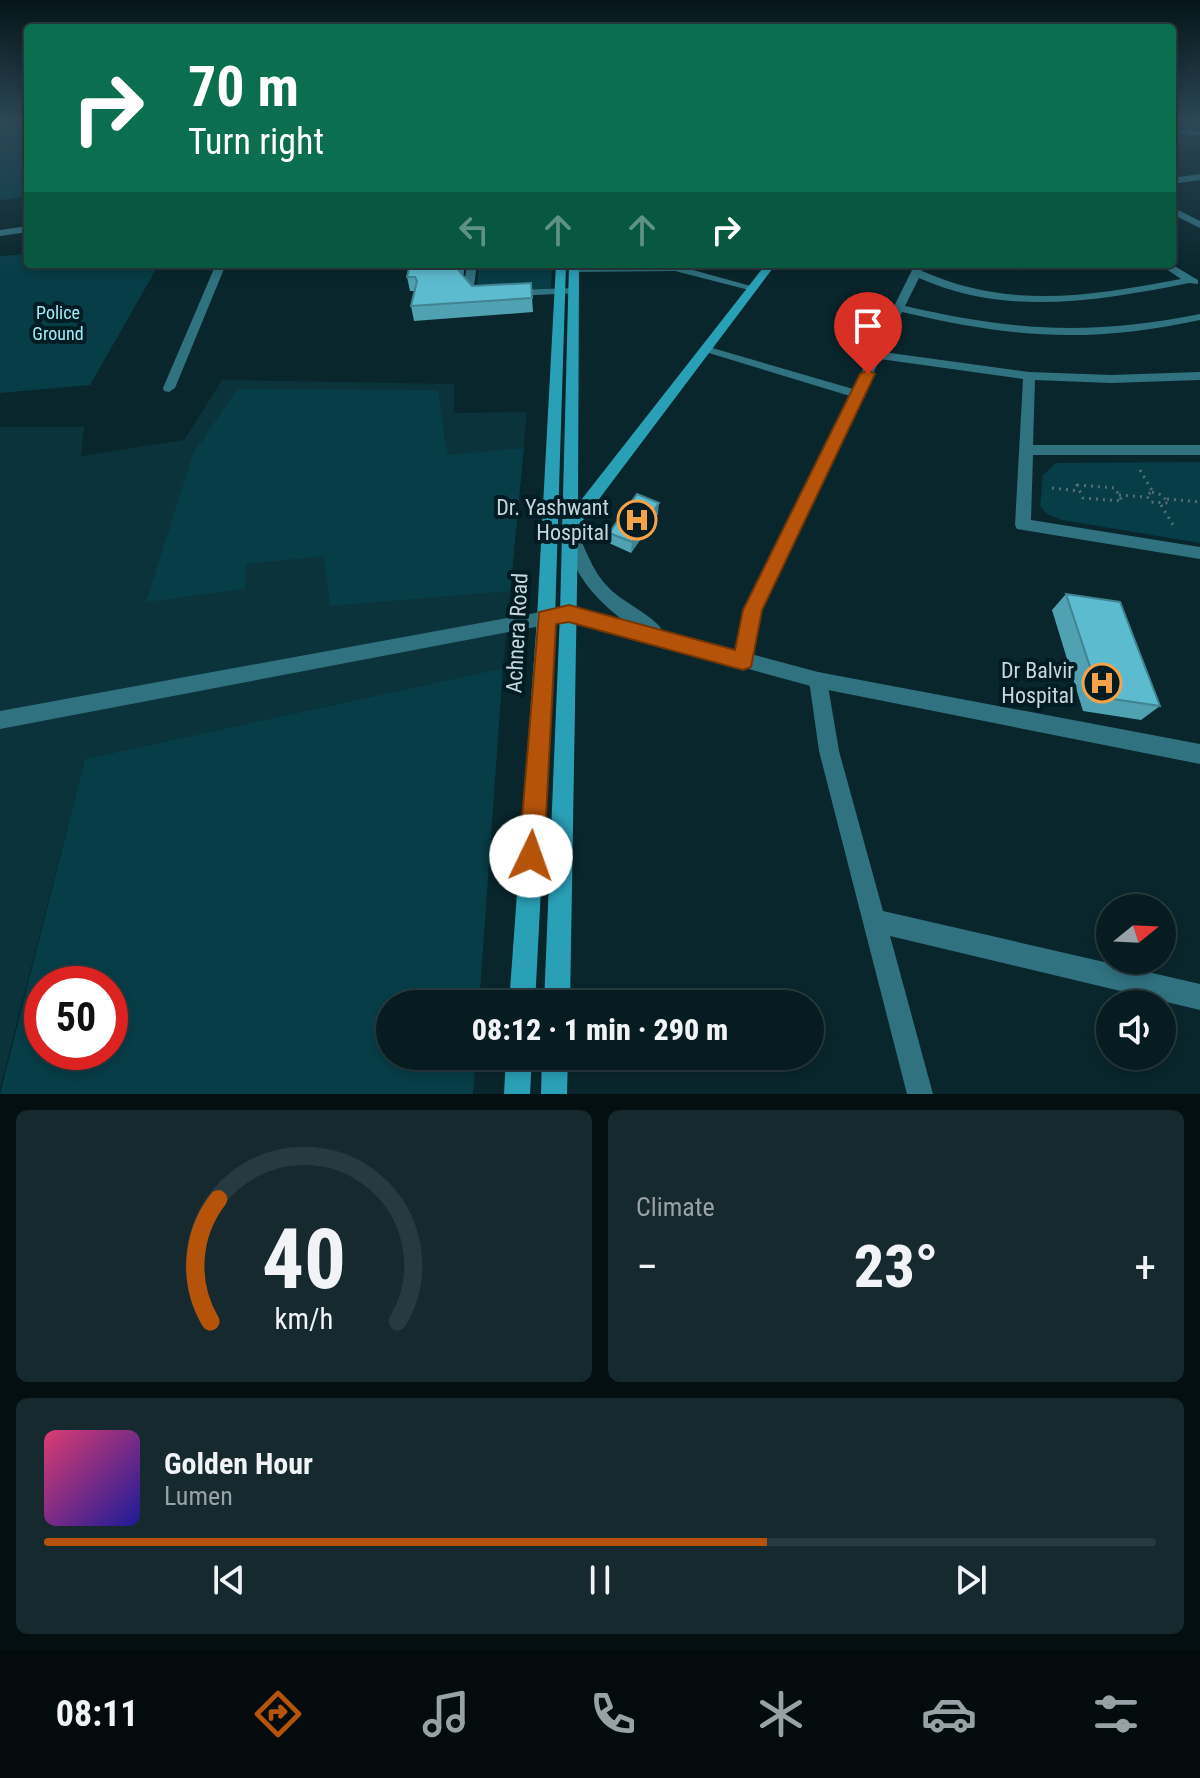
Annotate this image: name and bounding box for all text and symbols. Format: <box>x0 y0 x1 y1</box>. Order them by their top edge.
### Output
text: 70 m <box>188 54 299 120</box>
icon: right <box>56 56 160 160</box>
text: Turn right <box>188 121 324 163</box>
icon: left <box>452 208 496 252</box>
icon: ahead <box>536 208 580 252</box>
icon: ahead <box>620 208 664 252</box>
icon: right <box>704 208 748 252</box>
pin <box>834 292 902 374</box>
park label: Police Ground <box>32 302 84 344</box>
icon: arrive <box>846 304 890 348</box>
place label: Dr. Yashwant Hospital <box>496 495 609 545</box>
hospital icon: Dr. Yashwant Hospital <box>616 499 658 541</box>
street label: Achnera Road <box>501 572 533 694</box>
place label: Dr Balvir Hospital <box>1001 658 1074 708</box>
hospital icon: Dr Balvir Hospital <box>1081 662 1123 704</box>
position arrow <box>489 814 573 898</box>
north arrow <box>1096 894 1176 974</box>
map controls <box>1096 894 1176 1070</box>
speed limit sign: 50 <box>24 966 128 1070</box>
button: sound <box>1096 990 1176 1070</box>
text: 08:12 · 1 min · 290 m <box>472 1012 728 1047</box>
text: Climate <box>636 1192 715 1222</box>
text: 40 <box>262 1211 346 1308</box>
text: 23° <box>854 1231 938 1302</box>
text: − <box>636 1241 658 1293</box>
text: + <box>1134 1241 1156 1293</box>
text: km/h <box>275 1302 333 1336</box>
text: Golden Hour <box>164 1446 313 1481</box>
text: Lumen <box>164 1481 233 1511</box>
icon: previous <box>207 1558 251 1602</box>
icon: pause <box>578 1558 622 1602</box>
icon: next <box>949 1558 993 1602</box>
icon: directions <box>250 1686 306 1742</box>
icon: music <box>418 1686 474 1742</box>
icon: phone <box>585 1686 641 1742</box>
icon: climate <box>753 1686 809 1742</box>
icon: car <box>921 1686 977 1742</box>
icon: filters <box>1088 1686 1144 1742</box>
text: 08:11 <box>56 1693 138 1735</box>

